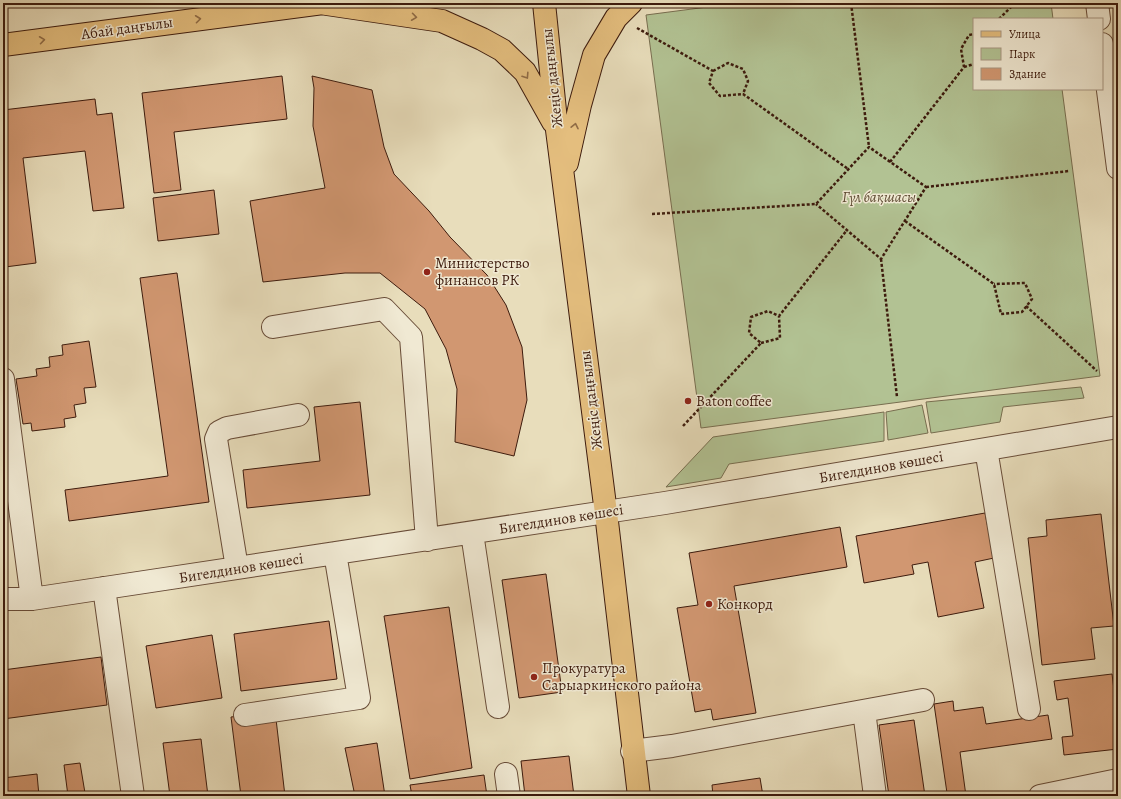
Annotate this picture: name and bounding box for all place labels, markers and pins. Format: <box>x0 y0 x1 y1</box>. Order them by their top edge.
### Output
place label: Министерство финансов РК <box>435 253 530 290</box>
marker: Министерство финансов РК <box>422 267 432 277</box>
place label: Baton coffee <box>696 391 772 411</box>
marker: Baton coffee <box>683 396 693 406</box>
place label: Конкорд <box>717 594 773 614</box>
marker: Конкорд <box>704 599 714 609</box>
place label: Прокуратура Сарыаркинского района <box>542 658 702 695</box>
marker: Прокуратура Сарыаркинского района <box>529 672 539 682</box>

